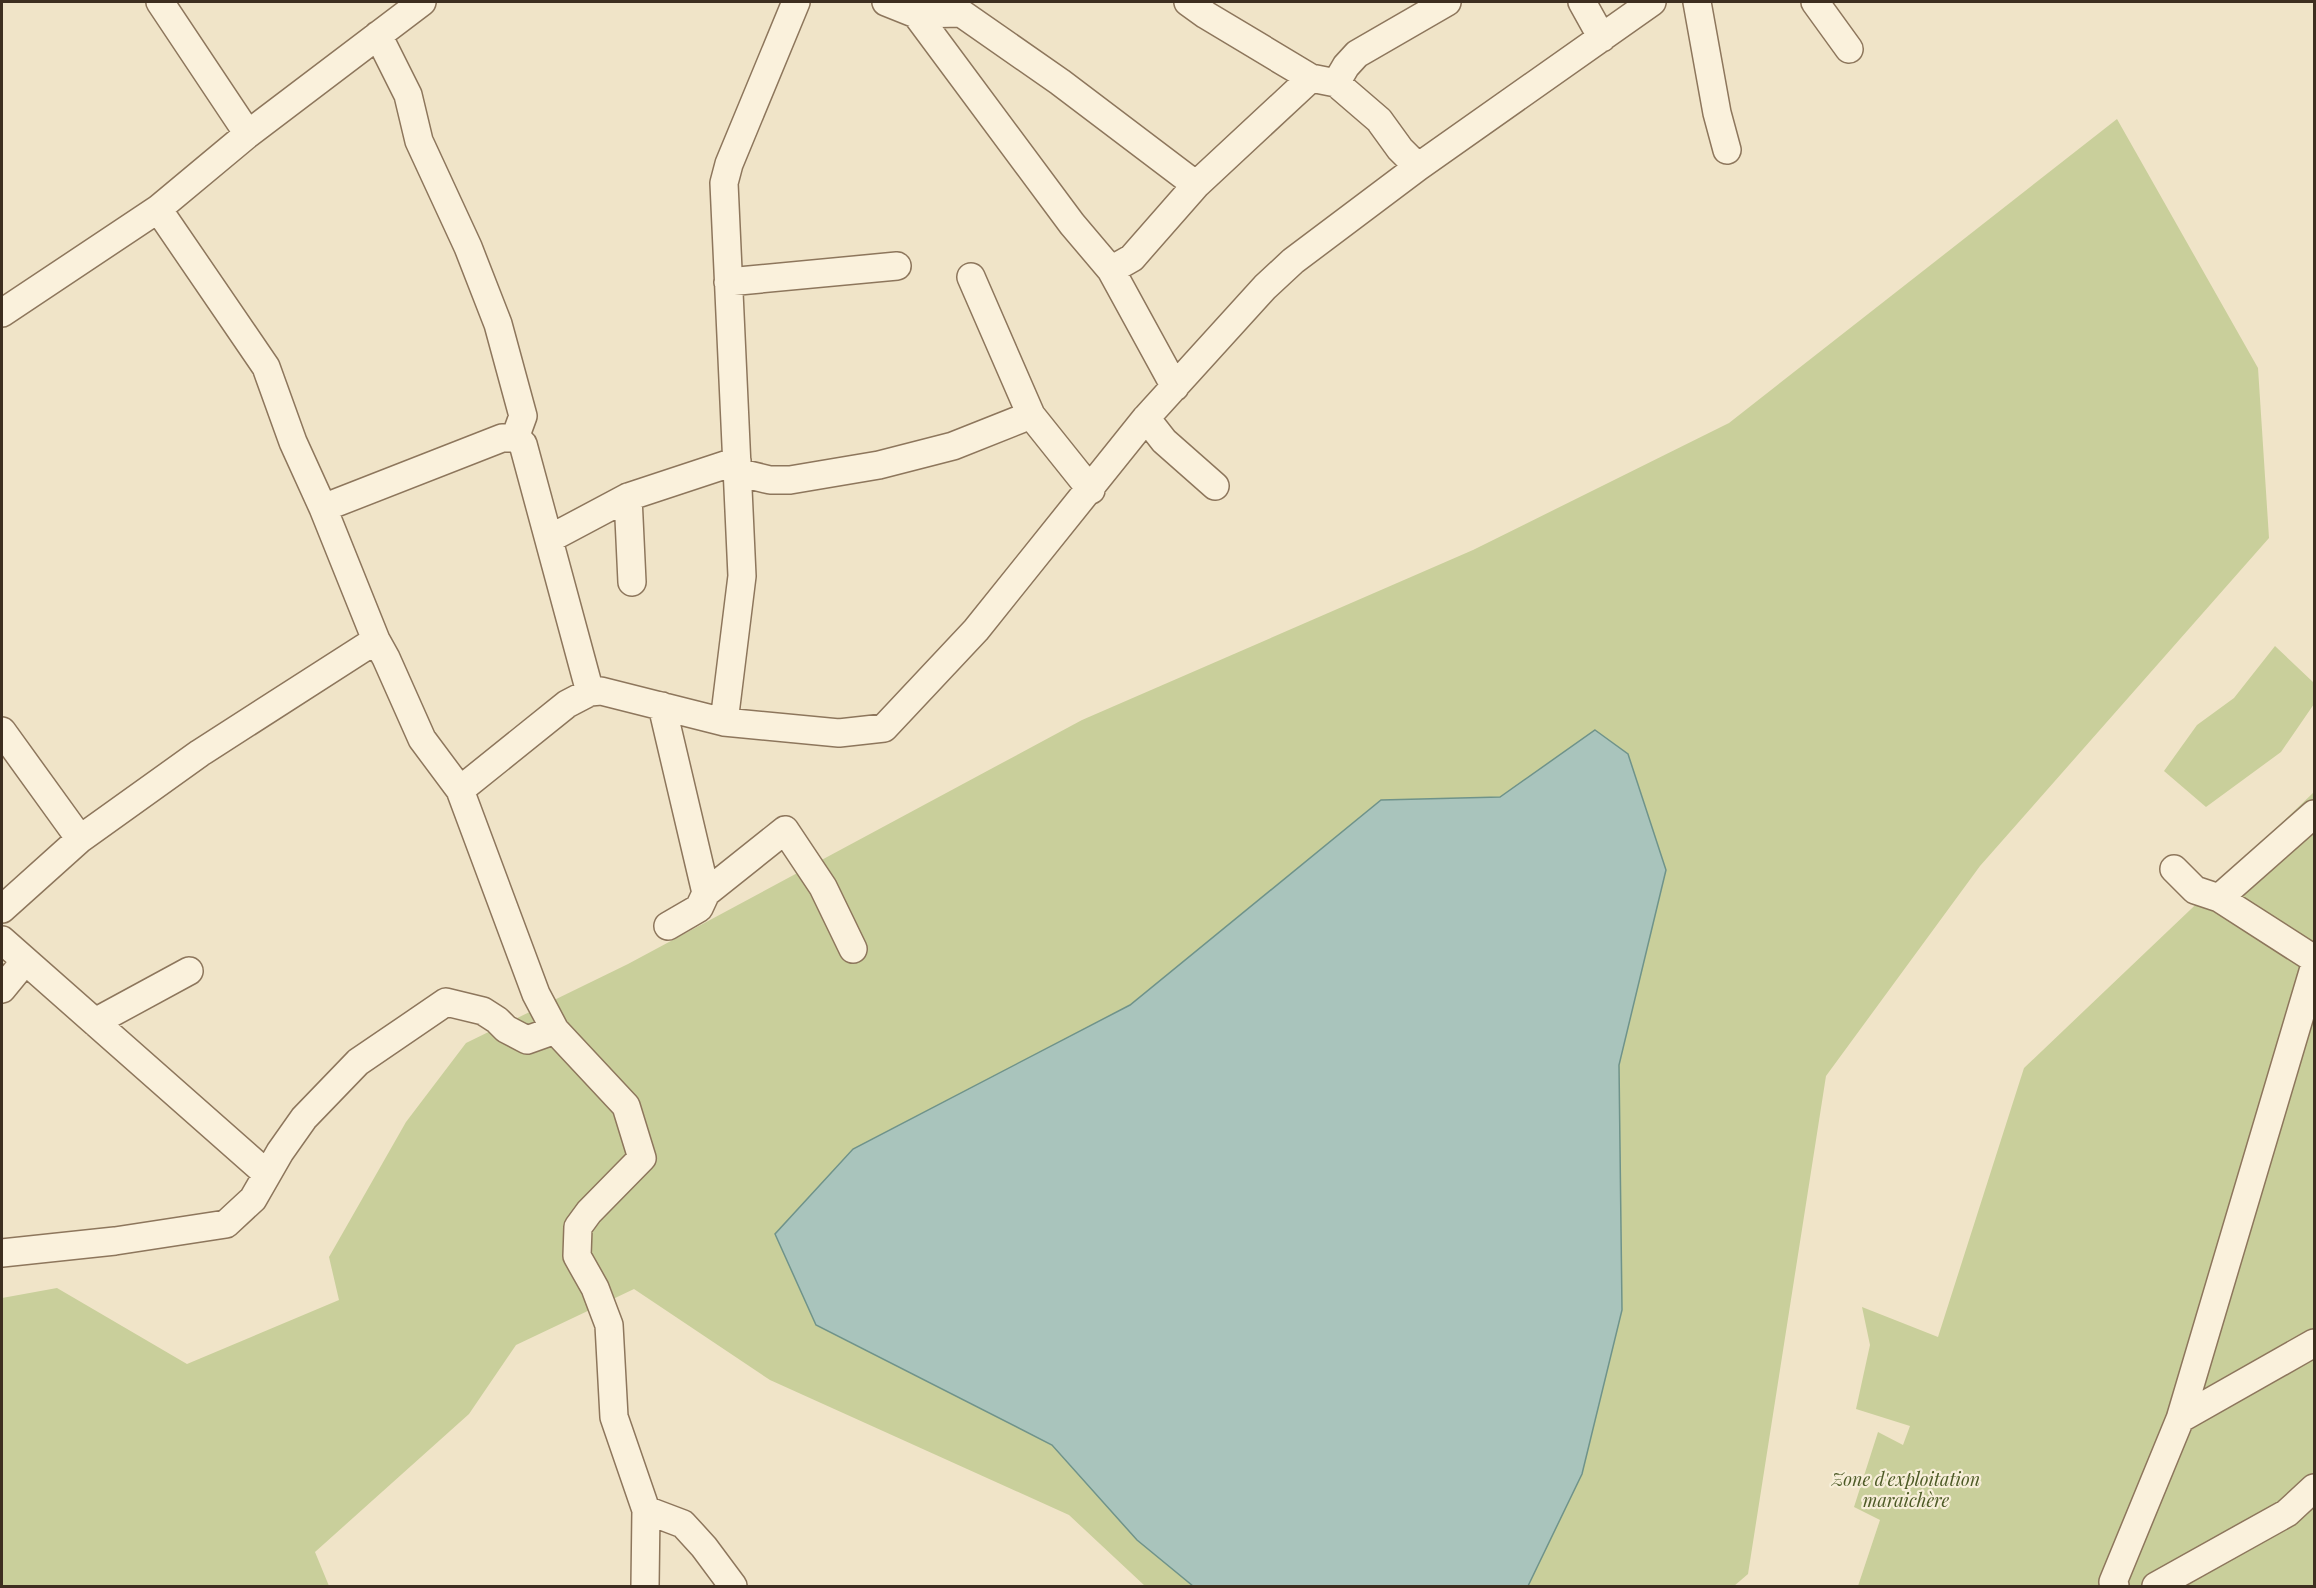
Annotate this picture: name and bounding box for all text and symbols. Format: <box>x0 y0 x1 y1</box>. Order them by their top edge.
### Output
park label: Zone d'exploitation maraichère <box>1831 1467 1980 1512</box>

